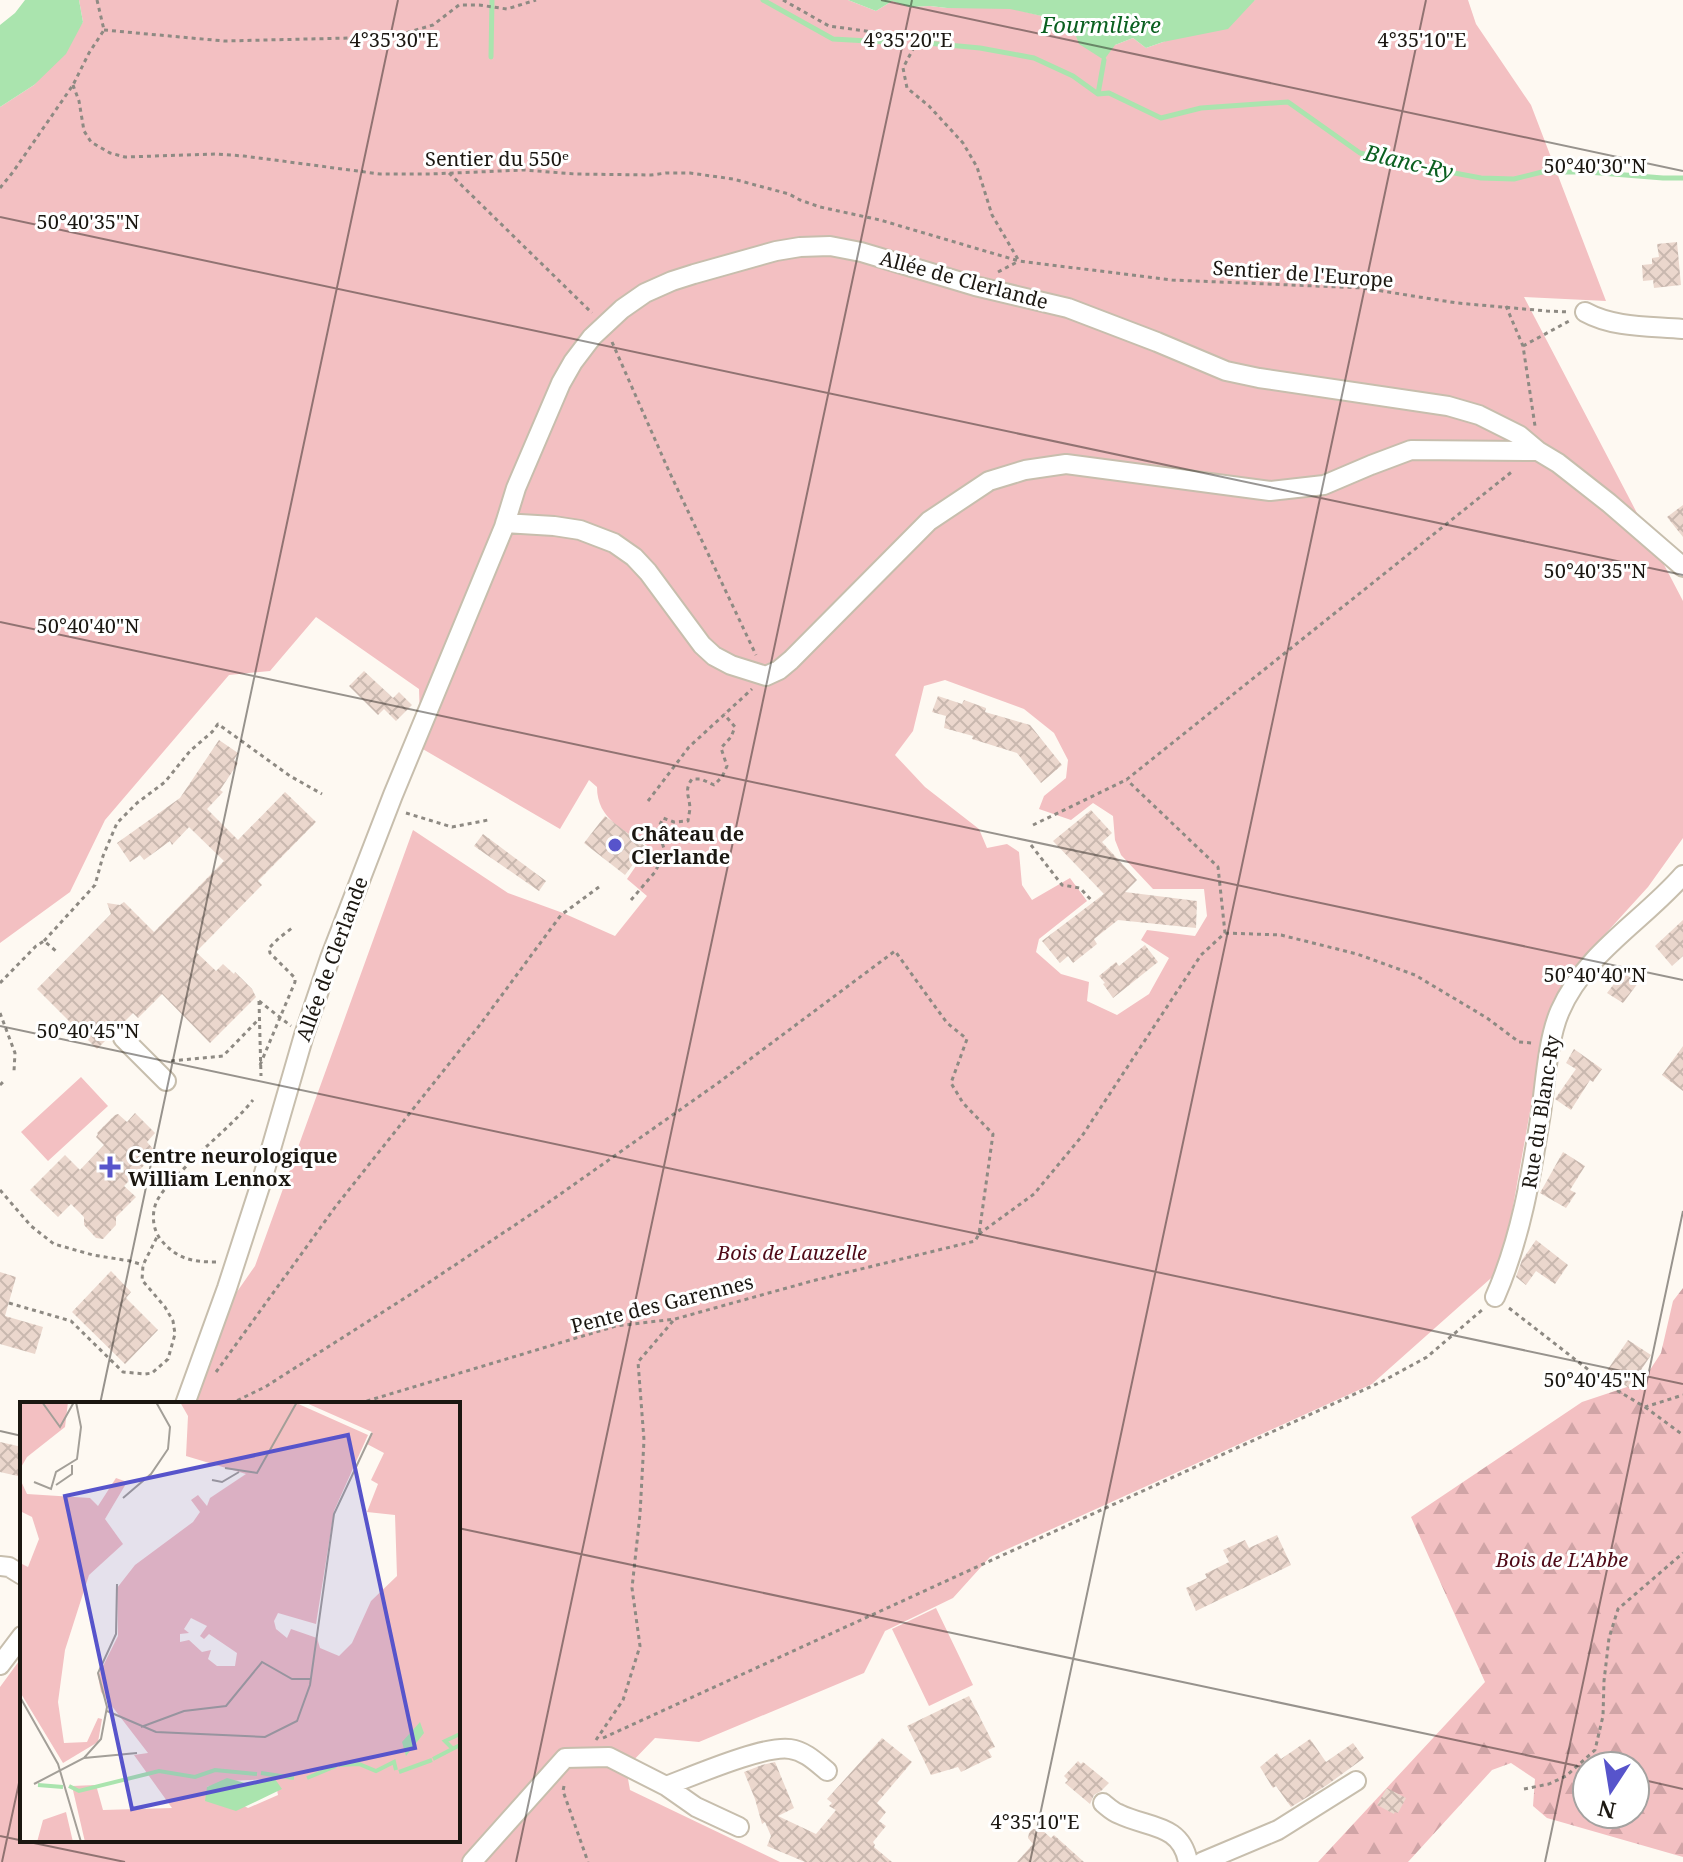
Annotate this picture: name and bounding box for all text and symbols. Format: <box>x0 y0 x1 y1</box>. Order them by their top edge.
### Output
water label: Fourmilière <box>1040 9 1161 39</box>
text: 4°35'30"E <box>350 26 438 53</box>
text: 4°35'20"E <box>864 26 952 53</box>
text: 4°35'10"E <box>1378 26 1466 53</box>
water label: Blanc-Ry <box>1361 136 1457 186</box>
street label: Sentier du 550ᵉ <box>425 145 569 172</box>
text: 50°40'30"N <box>1544 152 1646 179</box>
text: 50°40'35"N <box>37 208 139 235</box>
street label: Allée de Clerlande <box>877 244 1051 315</box>
street label: Sentier de l'Europe <box>1212 254 1394 293</box>
text: 50°40'35"N <box>1544 557 1646 584</box>
text: 50°40'40"N <box>37 612 139 639</box>
place label: Château de Clerlande <box>631 820 744 870</box>
marker: Château de Clerlande <box>606 836 624 854</box>
street label: Allée de Clerlande <box>289 873 374 1045</box>
text: 50°40'40"N <box>1544 961 1646 988</box>
text: 50°40'45"N <box>37 1017 139 1044</box>
street label: Rue du Blanc-Ry <box>1515 1032 1566 1191</box>
place label: Centre neurologique William Lennox <box>128 1142 338 1192</box>
marker: Centre neurologique William Lennox <box>99 1156 121 1178</box>
park label: Bois de Lauzelle <box>716 1239 867 1266</box>
street label: Pente des Garennes <box>568 1268 756 1339</box>
text: 50°40'45"N <box>1544 1366 1646 1393</box>
inset map <box>20 1402 460 1842</box>
park label: Bois de L'Abbe <box>1495 1546 1628 1573</box>
north arrow <box>1571 1750 1651 1830</box>
text: N <box>1595 1794 1618 1827</box>
text: 4°35'10"E <box>991 1808 1079 1835</box>

